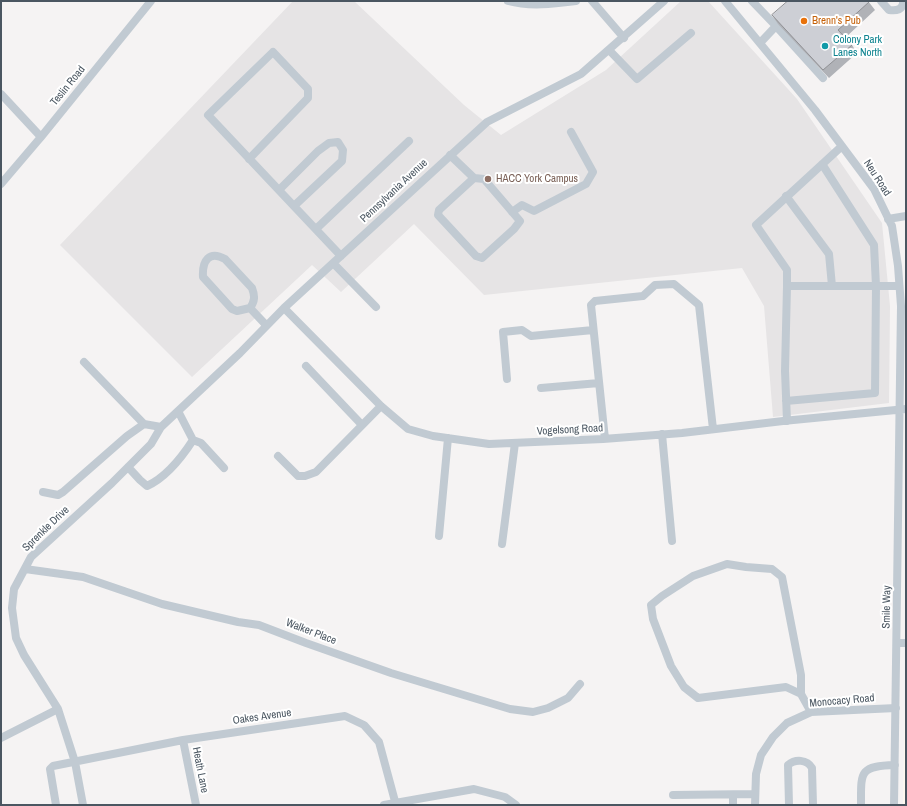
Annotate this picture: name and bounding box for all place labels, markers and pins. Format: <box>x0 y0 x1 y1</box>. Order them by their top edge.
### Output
place label: Brenn's Pub <box>812 14 861 28</box>
marker: Brenn's Pub <box>799 16 809 26</box>
place label: Colony Park Lanes North <box>833 33 882 59</box>
marker: Colony Park Lanes North <box>820 41 830 51</box>
place label: HACC York Campus <box>496 172 578 186</box>
marker: HACC York Campus <box>483 174 493 184</box>

